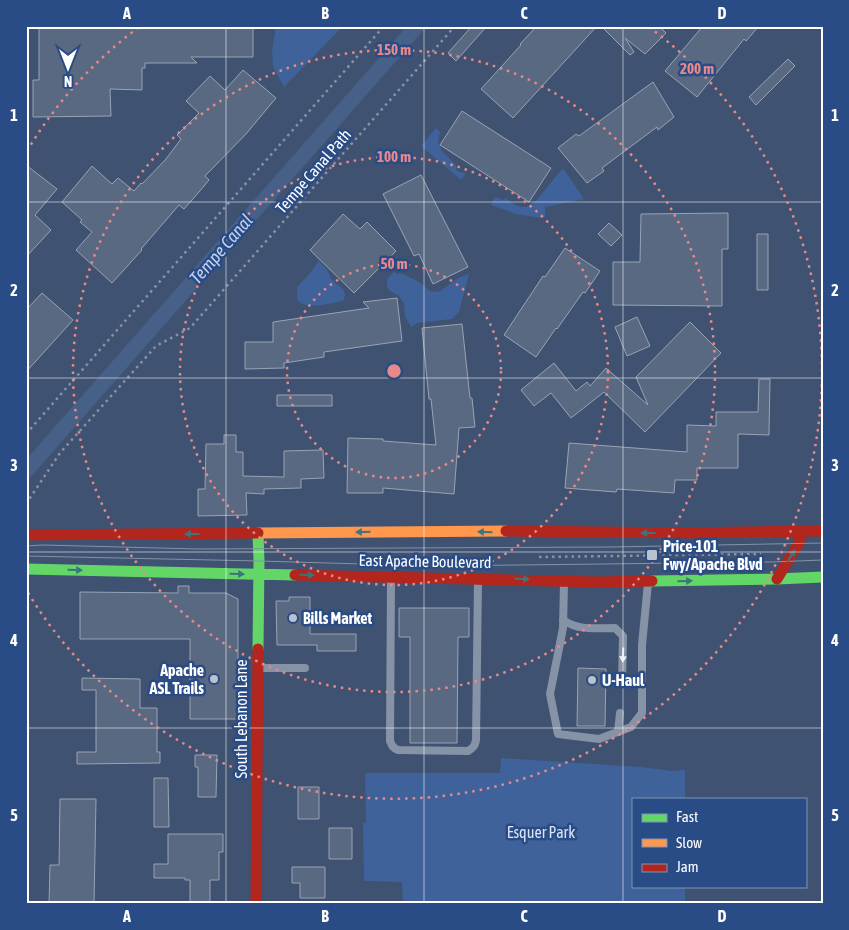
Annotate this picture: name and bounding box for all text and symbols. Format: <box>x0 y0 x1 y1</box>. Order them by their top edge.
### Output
text: A <box>122 4 131 22</box>
text: B <box>321 4 329 22</box>
text: C <box>520 4 528 22</box>
text: D <box>718 4 727 22</box>
text: 150 m <box>377 41 411 58</box>
north arrow <box>42 42 92 92</box>
text: 200 m <box>680 60 714 77</box>
text: N <box>64 73 72 89</box>
text: 1 <box>10 106 18 124</box>
text: 1 <box>831 106 839 124</box>
street label: Tempe Canal Path <box>272 125 355 217</box>
text: 100 m <box>377 148 411 165</box>
water label: Tempe Canal <box>185 210 257 288</box>
text: 50 m <box>381 255 408 272</box>
text: 2 <box>10 281 18 299</box>
text: 2 <box>831 281 839 299</box>
centre of rings <box>385 362 403 380</box>
text: 3 <box>10 456 18 474</box>
text: 3 <box>831 456 839 474</box>
one-way arrow <box>355 528 371 536</box>
one-way arrow <box>477 528 493 536</box>
one-way arrow <box>640 529 656 537</box>
one-way arrow <box>183 530 199 538</box>
place label: Price-101 Fwy/Apache Blvd <box>663 537 763 573</box>
marker: Price-101 Fwy/Apache Blvd <box>645 548 659 562</box>
one-way arrow <box>786 549 796 562</box>
street label: East Apache Boulevard <box>358 551 492 572</box>
one-way arrow <box>67 566 83 574</box>
one-way arrow <box>230 570 246 578</box>
one-way arrow <box>299 572 315 580</box>
one-way arrow <box>514 576 530 584</box>
one-way arrow <box>677 577 693 585</box>
place label: Bills Market <box>303 609 372 627</box>
marker: Bills Market <box>287 612 299 624</box>
text: 4 <box>9 631 18 649</box>
text: 4 <box>830 631 839 649</box>
one-way arrow <box>619 647 627 663</box>
street label: South Lebanon Lane <box>232 660 250 778</box>
place label: Apache ASL Trails <box>149 661 204 697</box>
place label: U-Haul <box>602 671 645 689</box>
marker: Apache ASL Trails <box>208 673 220 685</box>
marker: U-Haul <box>586 674 598 686</box>
legend <box>632 798 806 888</box>
text: 5 <box>10 806 18 824</box>
text: 5 <box>831 806 839 824</box>
text: Fast <box>676 808 698 825</box>
park label: Esquer Park <box>507 823 575 842</box>
text: Slow <box>676 834 702 851</box>
text: Jam <box>676 858 699 875</box>
text: A <box>122 907 131 925</box>
text: B <box>321 907 329 925</box>
text: C <box>520 907 528 925</box>
text: D <box>718 907 727 925</box>

